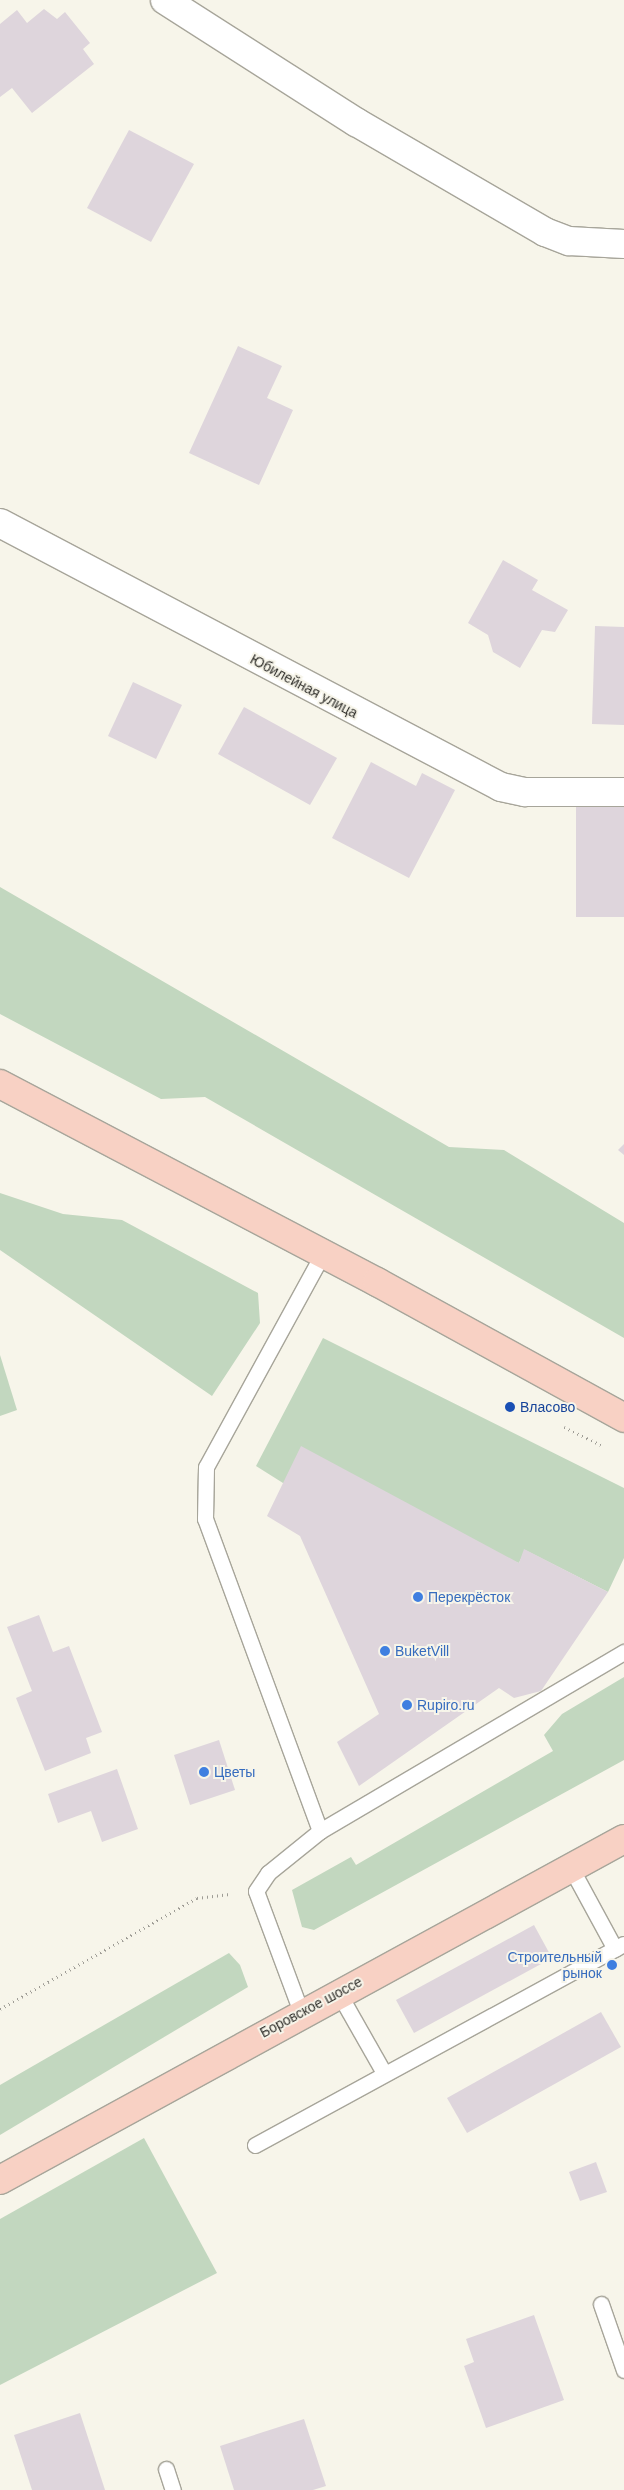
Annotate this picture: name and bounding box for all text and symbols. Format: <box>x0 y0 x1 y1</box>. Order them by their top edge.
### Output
street label: Юбилейная улица <box>247 651 361 721</box>
place label: Власово <box>520 1399 575 1415</box>
marker: Власово <box>504 1401 516 1413</box>
place label: Перекрёсток <box>428 1589 510 1605</box>
marker: Перекрёсток <box>412 1591 424 1603</box>
place label: BuketVill <box>395 1643 449 1659</box>
marker: BuketVill <box>379 1645 391 1657</box>
place label: Rupiro.ru <box>417 1697 475 1713</box>
marker: Rupiro.ru <box>401 1699 413 1711</box>
place label: Цветы <box>214 1764 255 1780</box>
marker: Цветы <box>198 1766 210 1778</box>
place label: Строительный рынок <box>507 1949 602 1981</box>
marker: Строительный рынок <box>606 1959 618 1971</box>
street label: Боровское шоссе <box>257 1973 365 2041</box>

